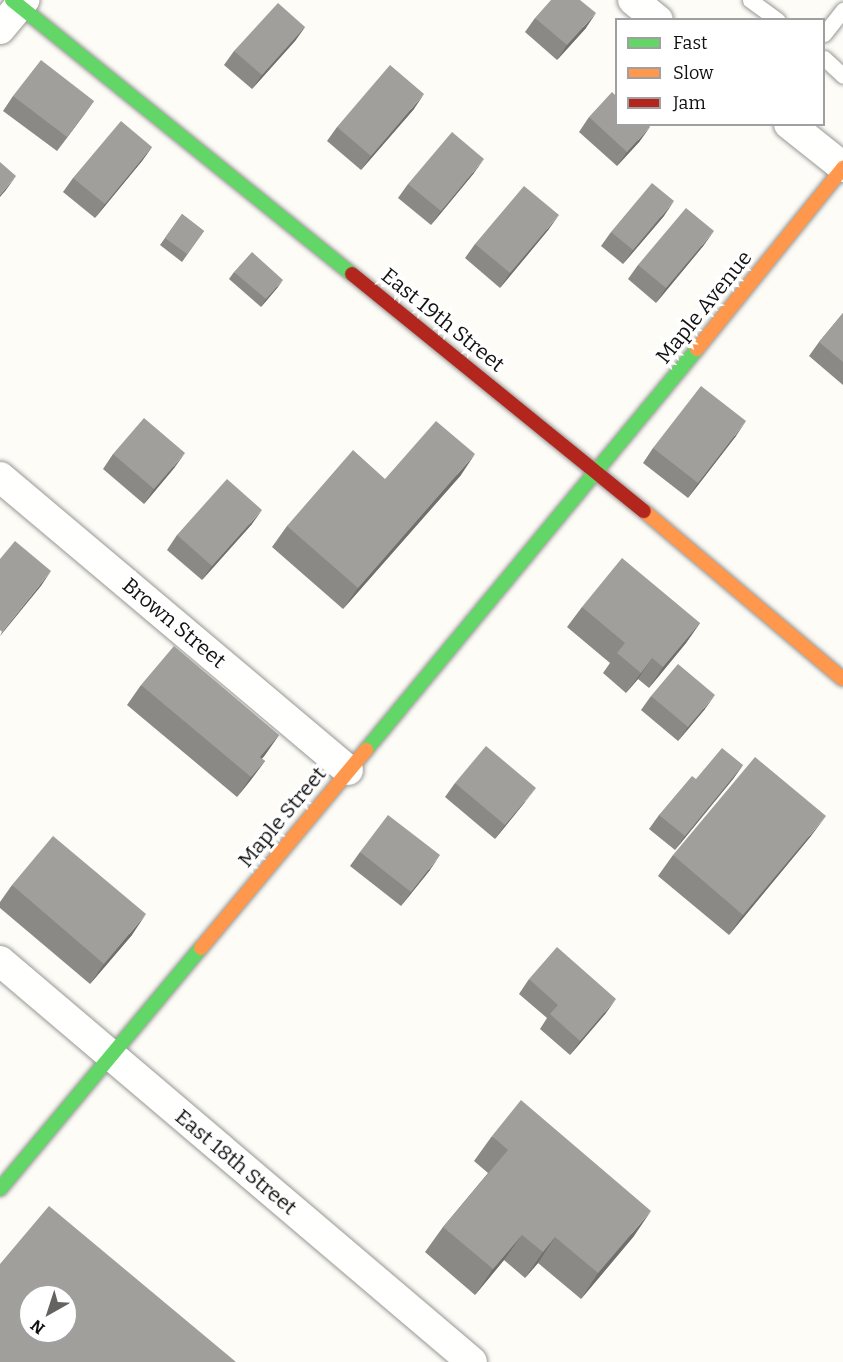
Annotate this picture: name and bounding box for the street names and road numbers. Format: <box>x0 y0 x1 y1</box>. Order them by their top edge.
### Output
street label: Maple Avenue <box>651 245 757 369</box>
street label: East 19th Street <box>376 263 510 377</box>
street label: Brown Street <box>117 573 231 673</box>
street label: Maple Street <box>233 762 331 872</box>
street label: East 18th Street <box>170 1104 302 1220</box>

